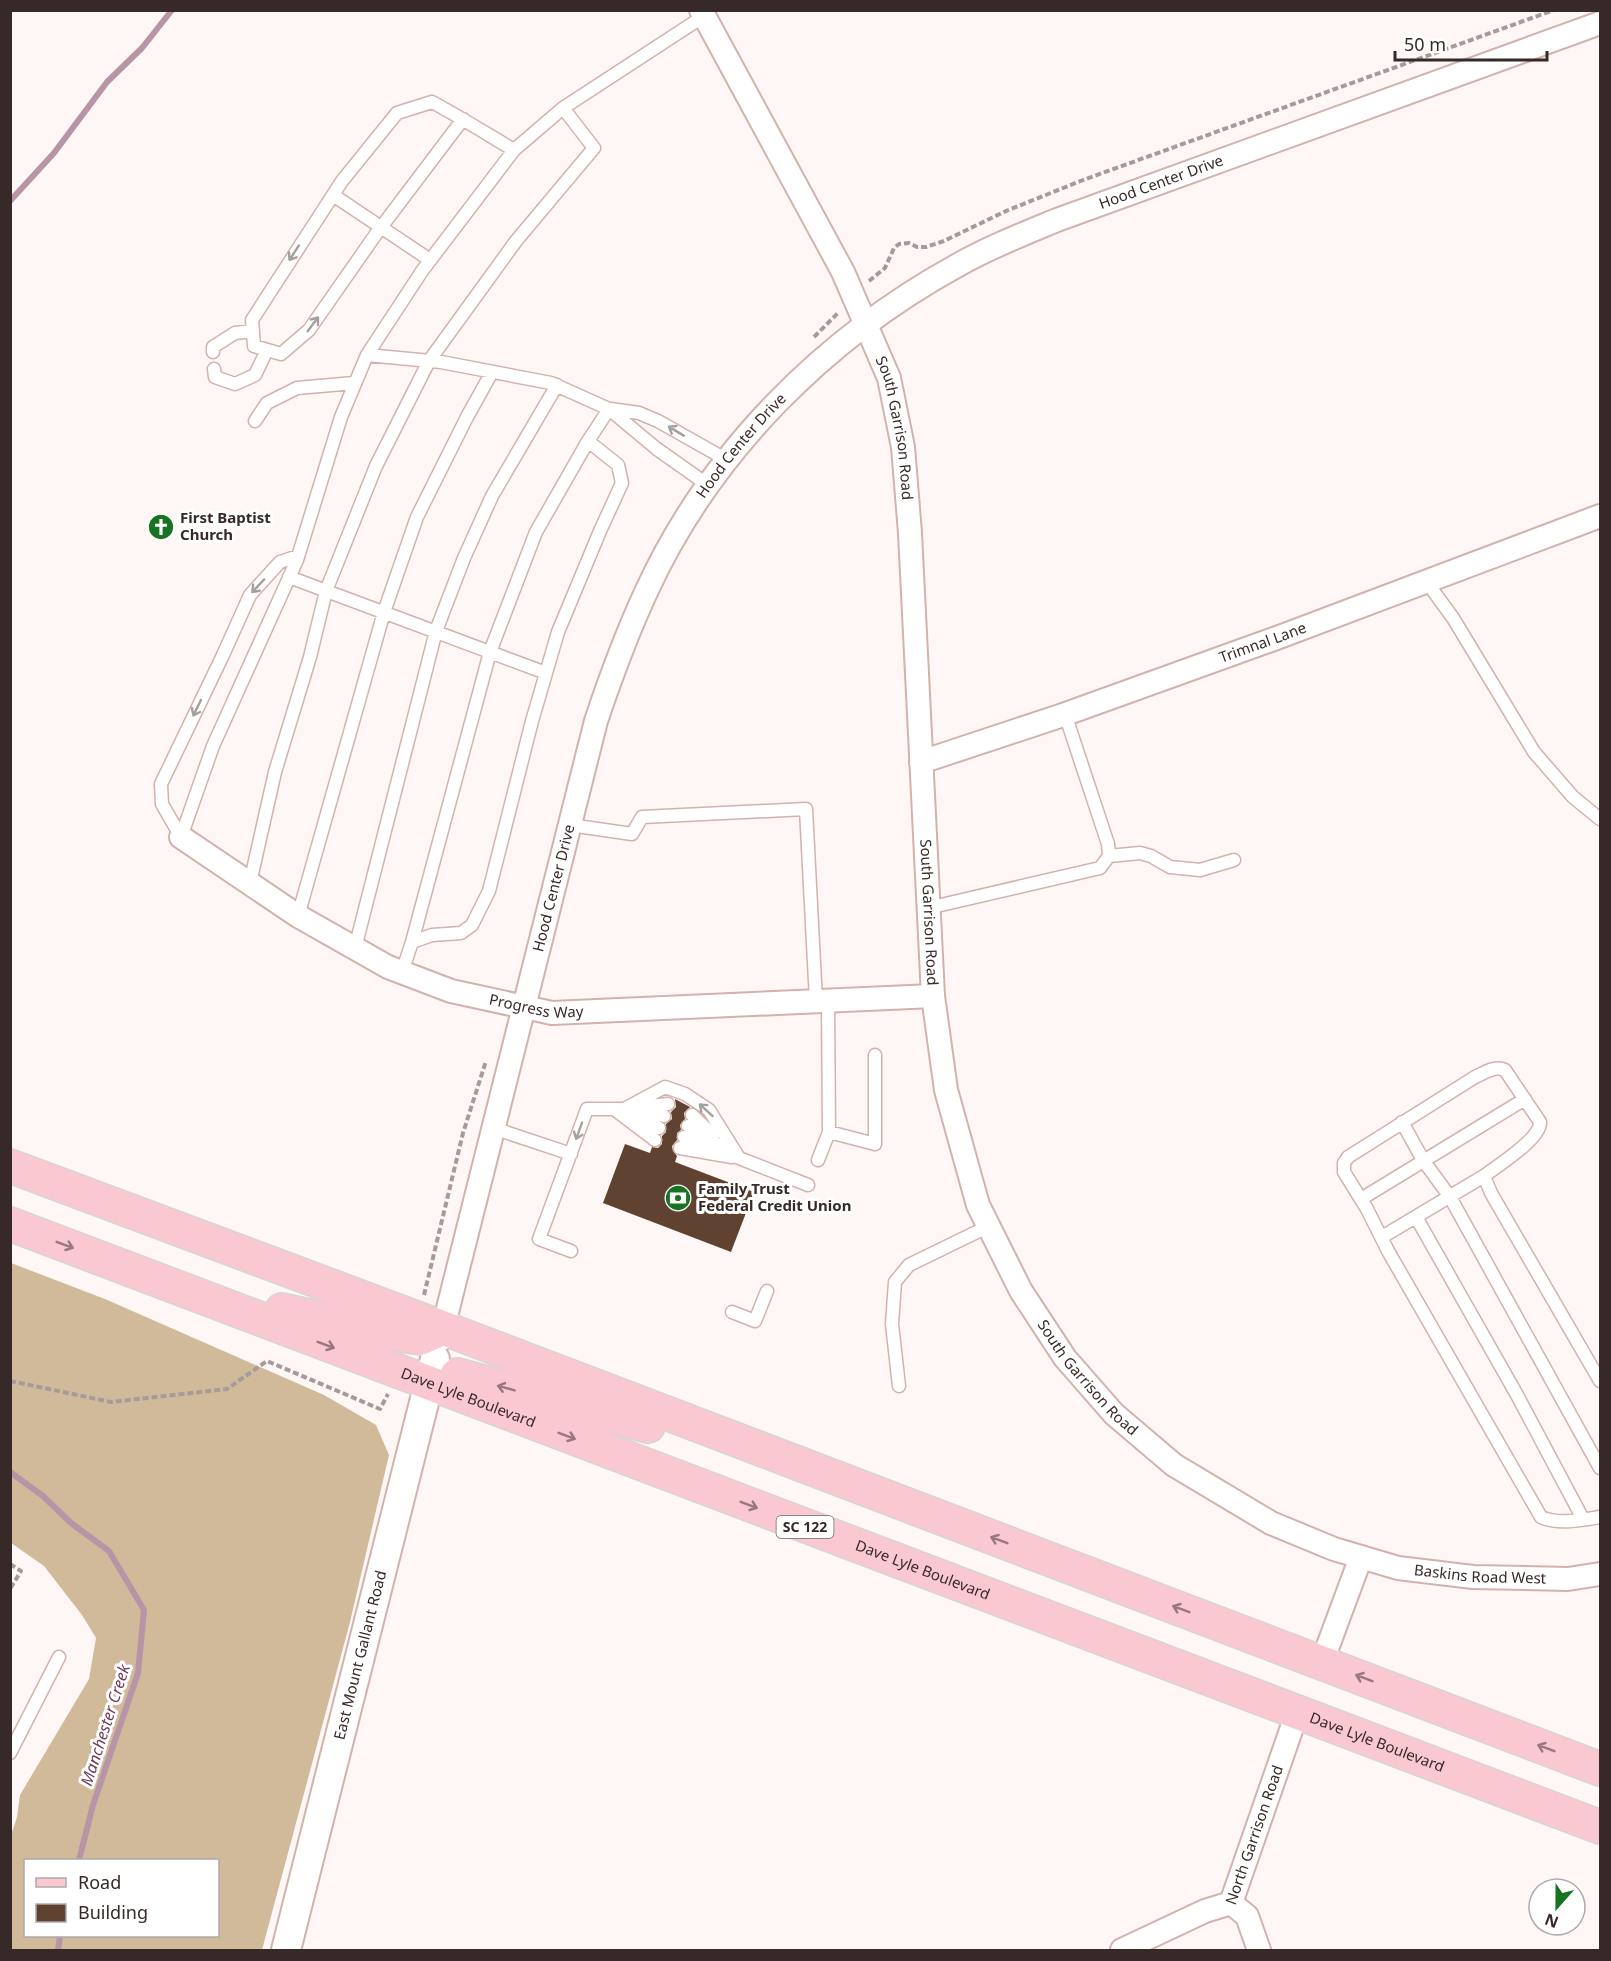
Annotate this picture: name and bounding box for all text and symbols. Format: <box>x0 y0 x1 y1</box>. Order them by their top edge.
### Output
scale bar <box>1395 24 1546 62</box>
text: 50 m <box>1404 32 1446 56</box>
street label: Hood Center Drive <box>1096 150 1226 213</box>
one-way arrow <box>288 244 301 261</box>
one-way arrow <box>307 316 319 332</box>
street label: South Garrison Road <box>872 353 918 501</box>
street label: Hood Center Drive <box>691 388 790 502</box>
one-way arrow <box>668 425 685 437</box>
place label: First Baptist Church <box>180 507 271 544</box>
church icon: First Baptist Church <box>146 512 176 542</box>
one-way arrow <box>251 579 265 594</box>
street label: Trimnal Lane <box>1216 617 1309 667</box>
one-way arrow <box>191 698 203 716</box>
street label: Hood Center Drive <box>527 822 579 954</box>
street label: South Garrison Road <box>916 839 943 986</box>
street label: Progress Way <box>487 989 584 1022</box>
one-way arrow <box>698 1103 713 1117</box>
one-way arrow <box>573 1122 584 1140</box>
place label: Family Trust Federal Credit Union <box>698 1178 851 1215</box>
bank icon: Family Trust Federal Credit Union <box>663 1183 693 1213</box>
one-way arrow <box>55 1240 74 1251</box>
street label: South Garrison Road <box>1034 1316 1143 1439</box>
one-way arrow <box>316 1340 335 1351</box>
street label: Dave Lyle Boulevard <box>398 1362 539 1431</box>
one-way arrow <box>497 1382 516 1394</box>
one-way arrow <box>557 1432 576 1443</box>
one-way arrow <box>739 1501 758 1512</box>
road number: SC 122 <box>776 1516 834 1538</box>
one-way arrow <box>990 1534 1009 1545</box>
street label: Dave Lyle Boulevard <box>853 1535 993 1604</box>
street label: Baskins Road West <box>1413 1559 1547 1588</box>
street label: East Mount Gallant Road <box>328 1568 390 1742</box>
one-way arrow <box>1173 1603 1191 1614</box>
water label: Manchester Creek <box>75 1660 135 1788</box>
one-way arrow <box>1355 1672 1374 1683</box>
street label: Dave Lyle Boulevard <box>1307 1707 1448 1776</box>
one-way arrow <box>1537 1742 1556 1753</box>
street label: North Garrison Road <box>1220 1762 1287 1907</box>
legend <box>24 1859 219 1937</box>
text: Road <box>78 1870 121 1894</box>
north arrow <box>1527 1877 1587 1937</box>
text: Building <box>78 1900 148 1924</box>
text: N <box>1542 1908 1562 1934</box>

